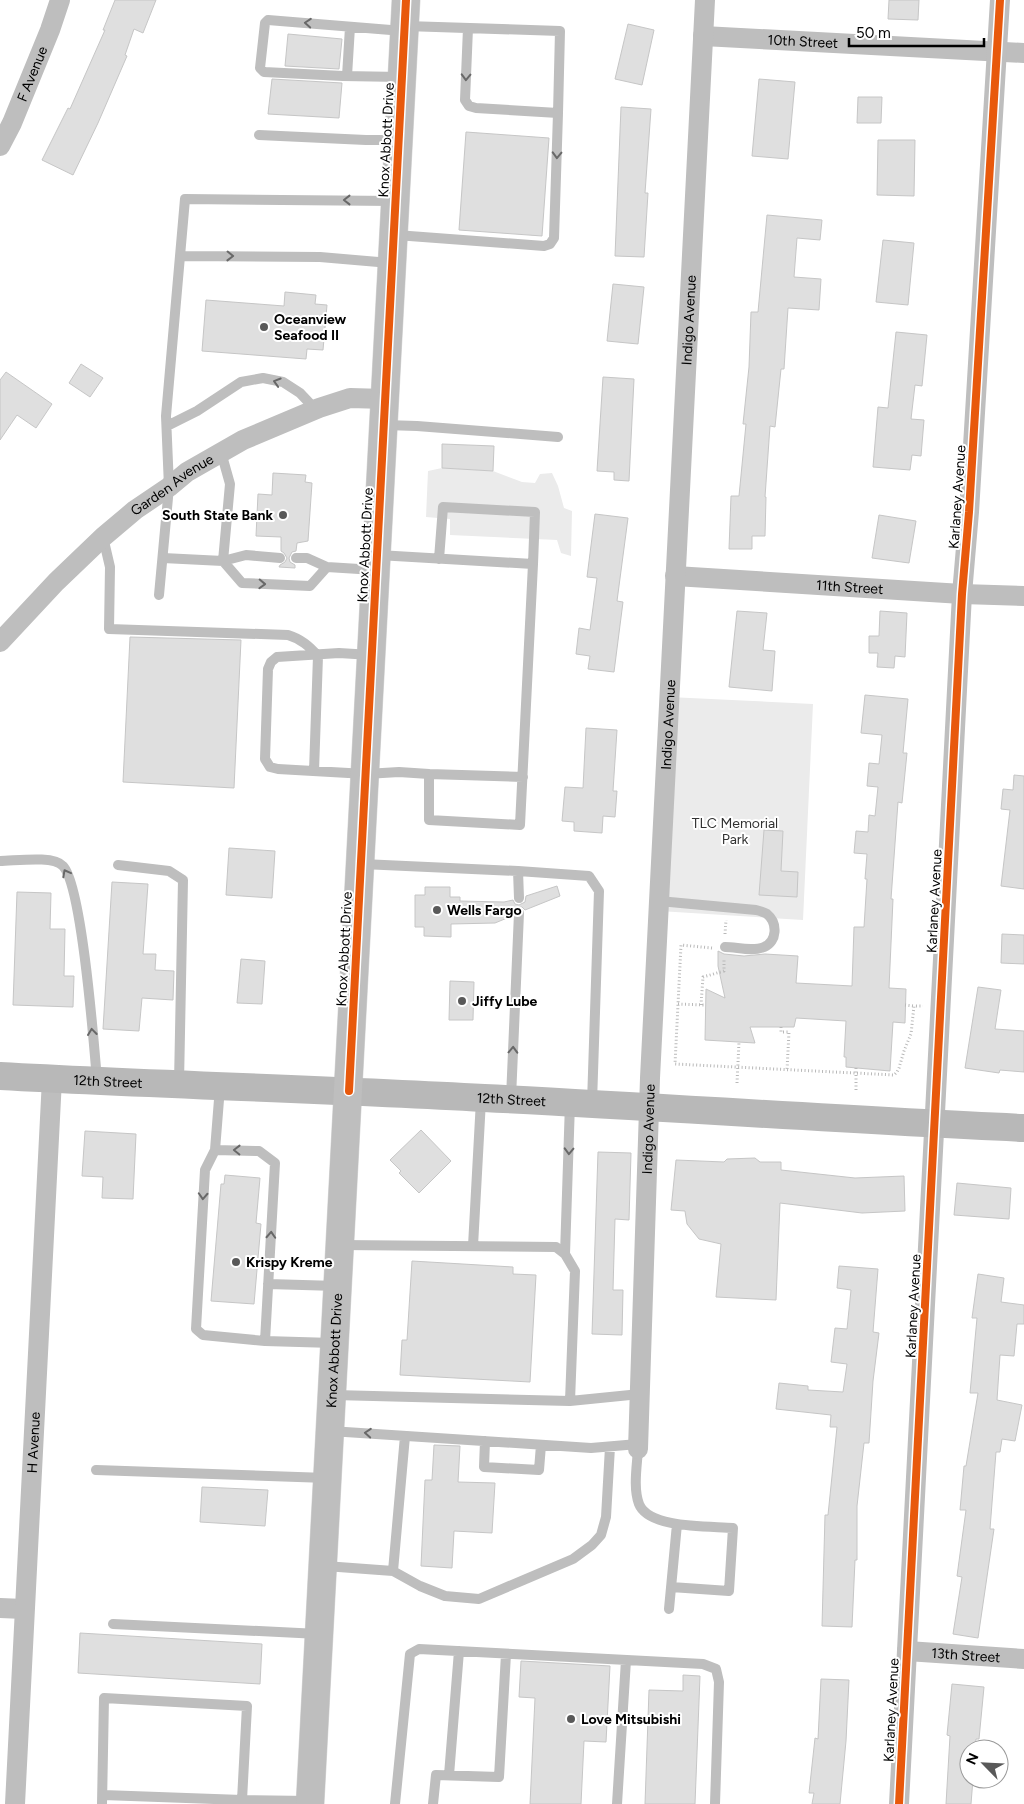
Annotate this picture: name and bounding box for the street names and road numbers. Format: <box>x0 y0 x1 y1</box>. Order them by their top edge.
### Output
street label: 10th Street <box>767 31 839 52</box>
street label: F Avenue <box>14 43 52 104</box>
street label: Knox Abbott Drive <box>375 82 398 198</box>
street label: Indigo Avenue <box>678 274 700 366</box>
street label: Karlaney Avenue <box>945 444 970 549</box>
street label: Garden Avenue <box>128 450 217 519</box>
street label: Knox Abbott Drive <box>354 487 377 603</box>
street label: 11th Street <box>815 577 884 598</box>
street label: Indigo Avenue <box>658 679 679 770</box>
street label: Karlaney Avenue <box>923 848 946 953</box>
street label: Knox Abbott Drive <box>333 891 356 1007</box>
street label: 12th Street <box>73 1072 143 1092</box>
street label: Indigo Avenue <box>639 1083 659 1175</box>
street label: 12th Street <box>476 1090 547 1110</box>
street label: Karlaney Avenue <box>902 1253 925 1358</box>
street label: Knox Abbott Drive <box>323 1292 346 1409</box>
street label: H Avenue <box>24 1411 44 1474</box>
street label: 13th Street <box>931 1645 1001 1666</box>
street label: Karlaney Avenue <box>880 1657 903 1762</box>

